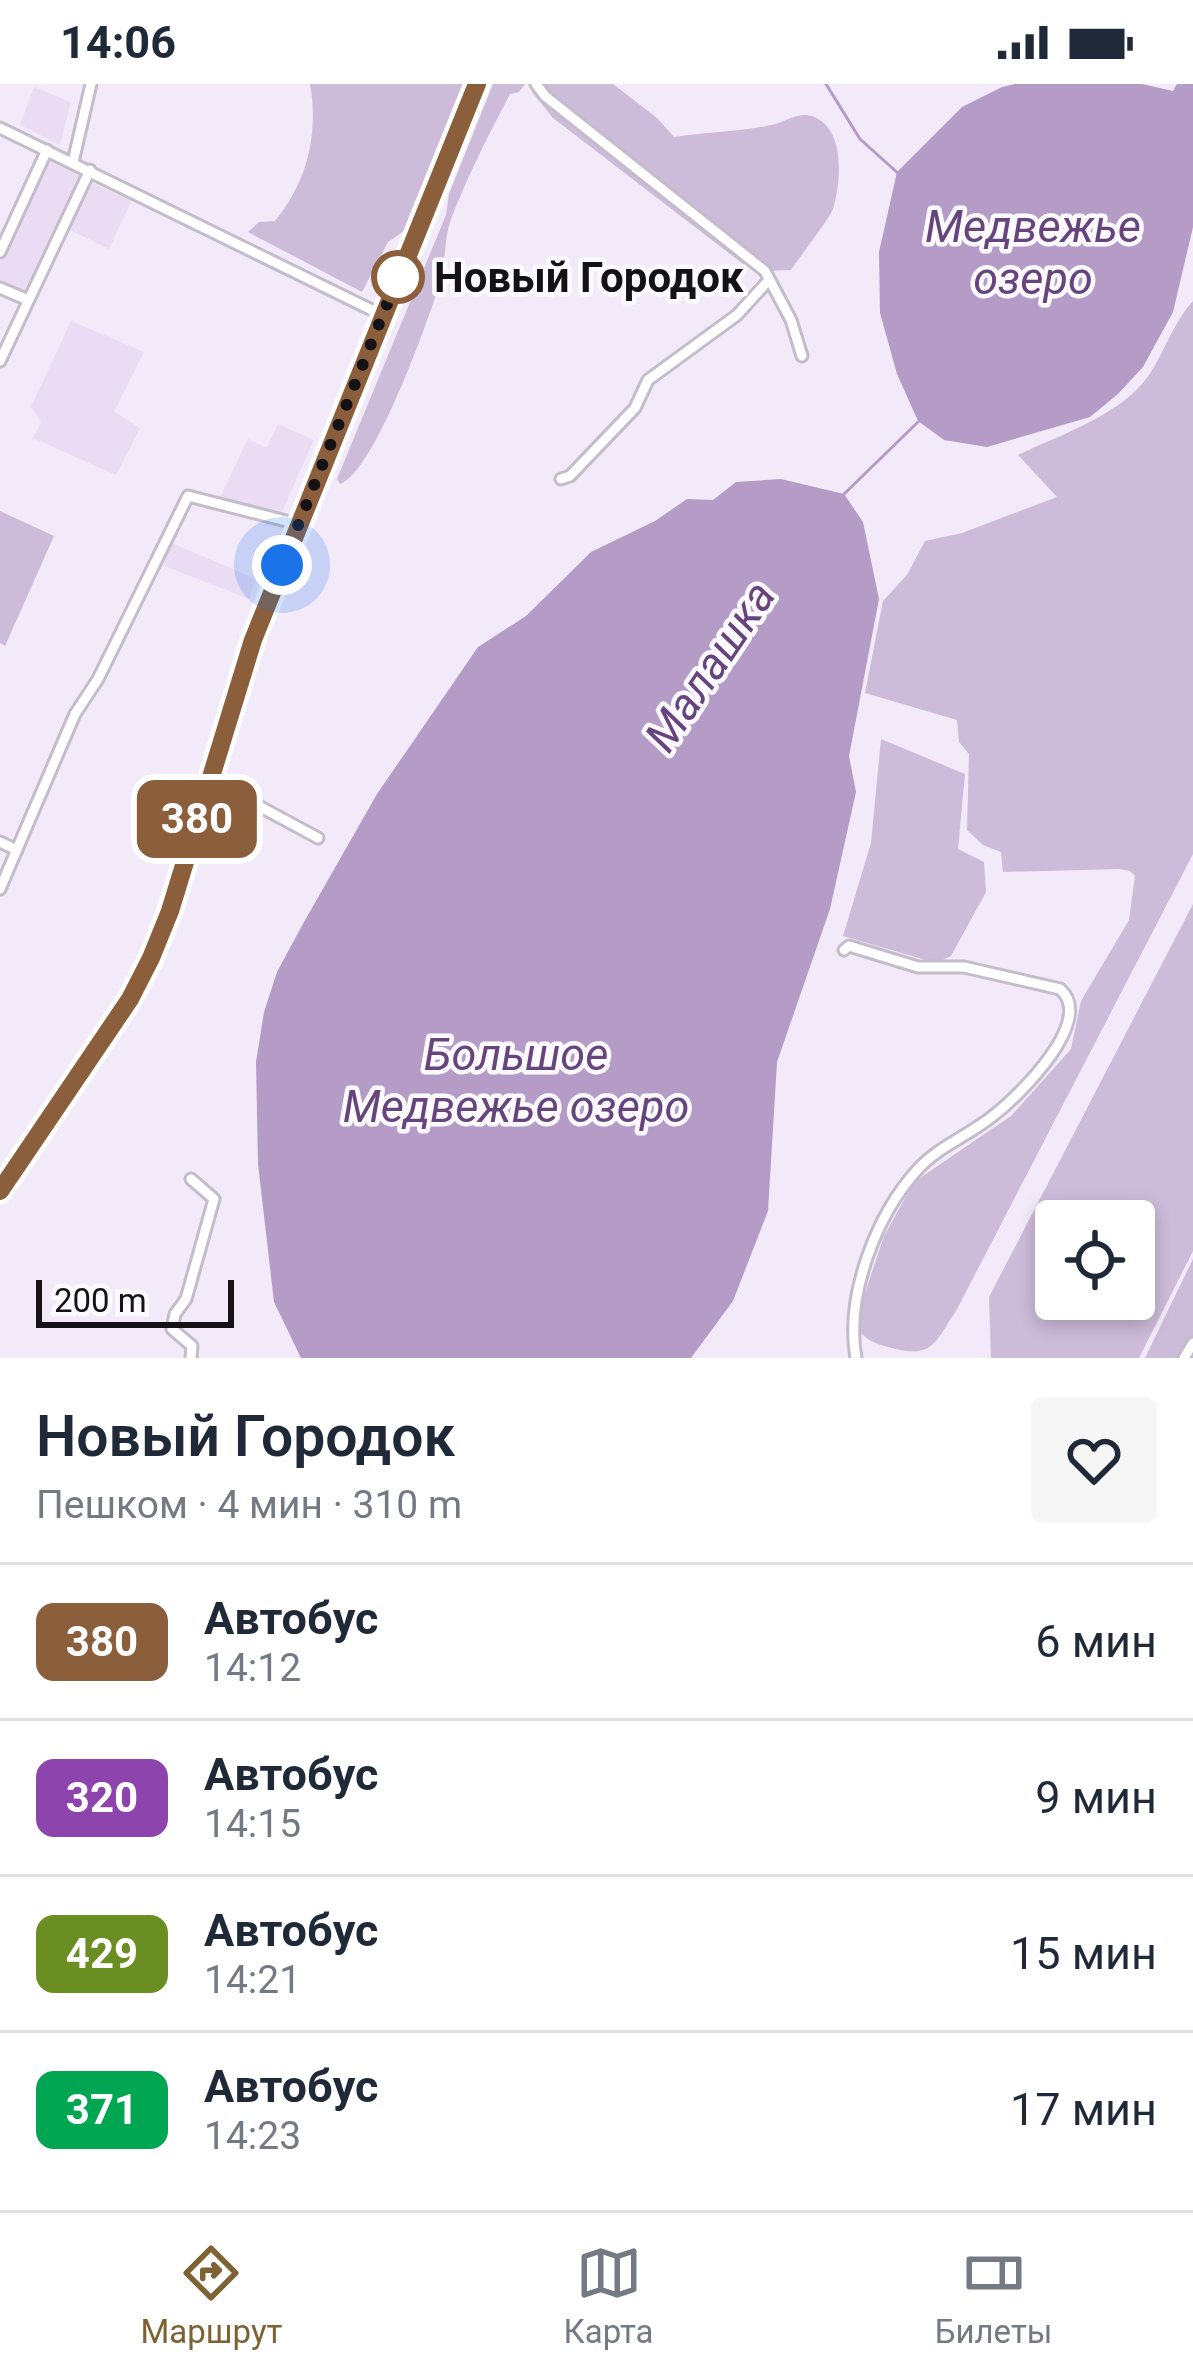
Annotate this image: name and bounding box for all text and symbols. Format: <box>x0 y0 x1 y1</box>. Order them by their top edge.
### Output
text: 14:06 <box>60 16 176 69</box>
water label: Медвежье озеро <box>925 200 1141 305</box>
marker: Новый Городок <box>373 252 423 302</box>
place label: Новый Городок <box>434 253 744 302</box>
your location <box>252 535 312 595</box>
water label: Малашка <box>634 571 786 761</box>
line badge: 380 <box>128 780 266 858</box>
text: 380 <box>161 794 233 843</box>
water label: Большое Медвежье озеро <box>343 1028 689 1133</box>
map controls <box>1035 1200 1155 1320</box>
button: locate <box>1035 1200 1155 1320</box>
scale bar <box>36 1274 234 1327</box>
text: 200 m <box>54 1281 147 1320</box>
button: heart <box>1031 1397 1157 1523</box>
text: Новый Городок <box>36 1403 455 1470</box>
text: Пешком · 4 мин · 310 m <box>36 1482 462 1528</box>
text: Автобус <box>204 1592 379 1645</box>
text: 6 мин <box>1035 1615 1157 1668</box>
text: 380 <box>66 1617 138 1666</box>
text: 14:12 <box>204 1645 301 1691</box>
text: Автобус <box>204 1748 379 1801</box>
text: 9 мин <box>1035 1771 1157 1824</box>
text: 320 <box>66 1773 138 1822</box>
text: 14:15 <box>204 1801 301 1847</box>
text: Автобус <box>204 1904 379 1957</box>
text: 15 мин <box>1010 1927 1157 1980</box>
text: 429 <box>66 1929 138 1978</box>
text: 14:21 <box>204 1957 301 2003</box>
text: Автобус <box>204 2060 379 2113</box>
text: 17 мин <box>1010 2083 1157 2136</box>
text: 371 <box>66 2085 138 2134</box>
text: 14:23 <box>204 2113 301 2159</box>
tab: Маршрут <box>141 2240 282 2351</box>
tab: Карта <box>564 2240 654 2351</box>
tab: Билеты <box>935 2240 1052 2351</box>

